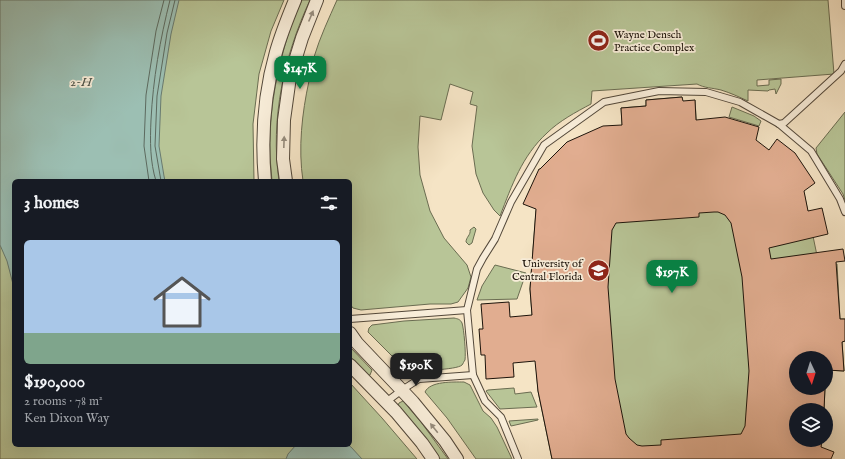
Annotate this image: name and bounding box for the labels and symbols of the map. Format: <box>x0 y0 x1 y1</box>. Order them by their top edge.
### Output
one-way arrow <box>308 10 314 22</box>
sports icon: Wayne Densch Practice Complex <box>586 28 612 54</box>
place label: Wayne Densch Practice Complex <box>614 28 695 55</box>
pin: $147K <box>272 56 328 90</box>
water label: 2-H <box>70 75 93 90</box>
one-way arrow <box>280 136 287 148</box>
place label: University of Central Florida <box>512 257 584 284</box>
school or university icon: University of Central Florida <box>585 257 611 283</box>
pin: $197K <box>644 260 700 294</box>
north arrow <box>789 351 833 395</box>
pin: $190K <box>388 353 444 387</box>
one-way arrow <box>430 422 438 433</box>

